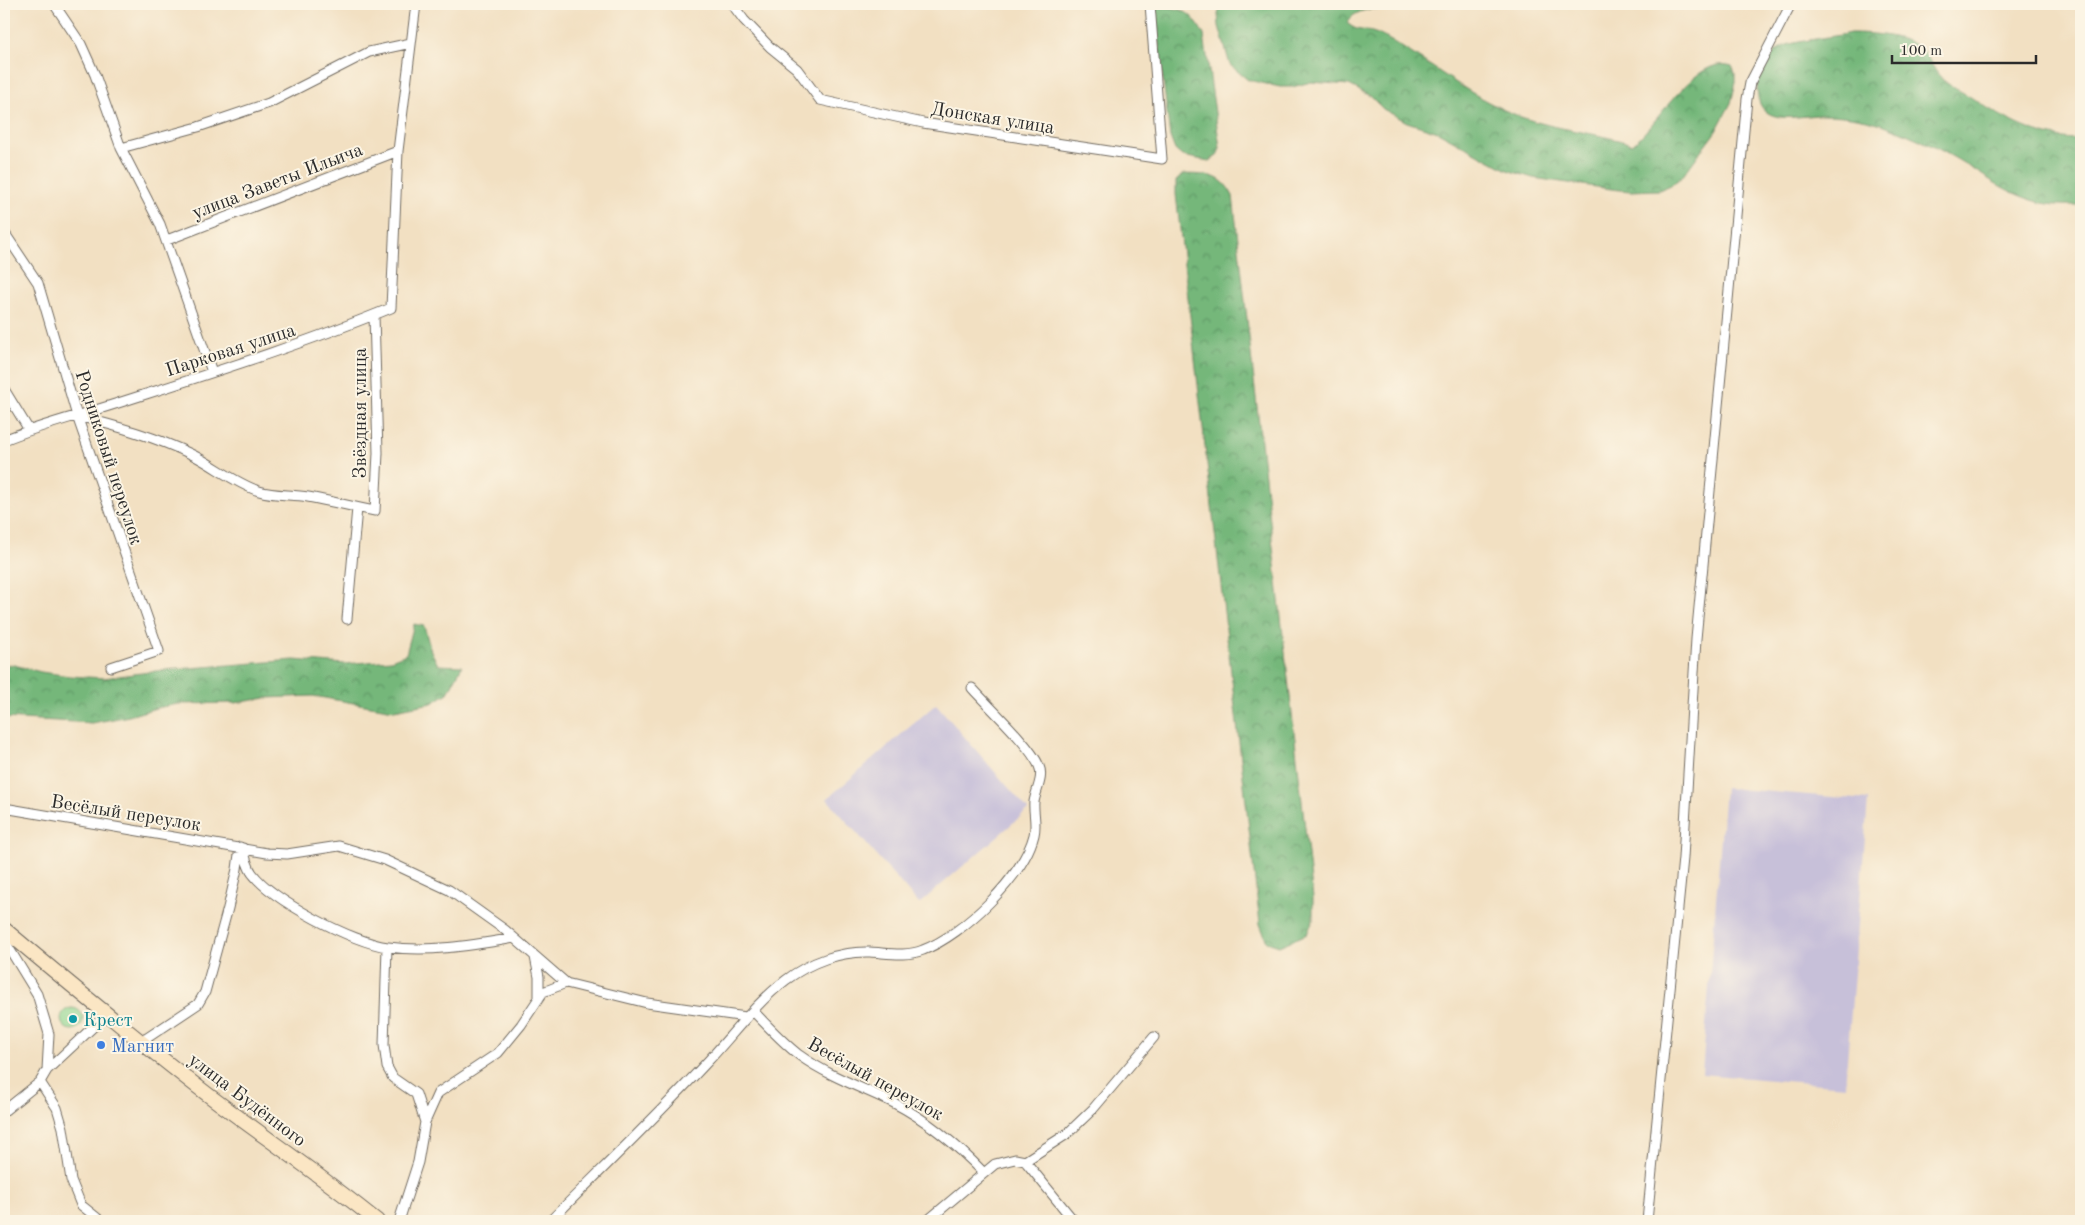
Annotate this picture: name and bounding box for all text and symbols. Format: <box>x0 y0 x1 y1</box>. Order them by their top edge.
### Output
scale bar <box>1892 32 2036 64</box>
text: 100 m <box>1900 44 1942 59</box>
street label: Донская улица <box>929 100 1056 139</box>
street label: улица Заветы Ильича <box>190 141 366 224</box>
street label: Парковая улица <box>163 321 299 381</box>
street label: Звёздная улица <box>352 347 371 478</box>
street label: Родниковый переулок <box>70 368 145 548</box>
street label: Весёлый переулок <box>49 793 203 836</box>
place label: Крест <box>83 1012 133 1031</box>
marker: Крест <box>67 1013 79 1025</box>
street label: Весёлый переулок <box>804 1035 946 1126</box>
place label: Магнит <box>111 1038 174 1057</box>
marker: Магнит <box>95 1039 107 1051</box>
street label: улица Будённого <box>184 1051 309 1151</box>

